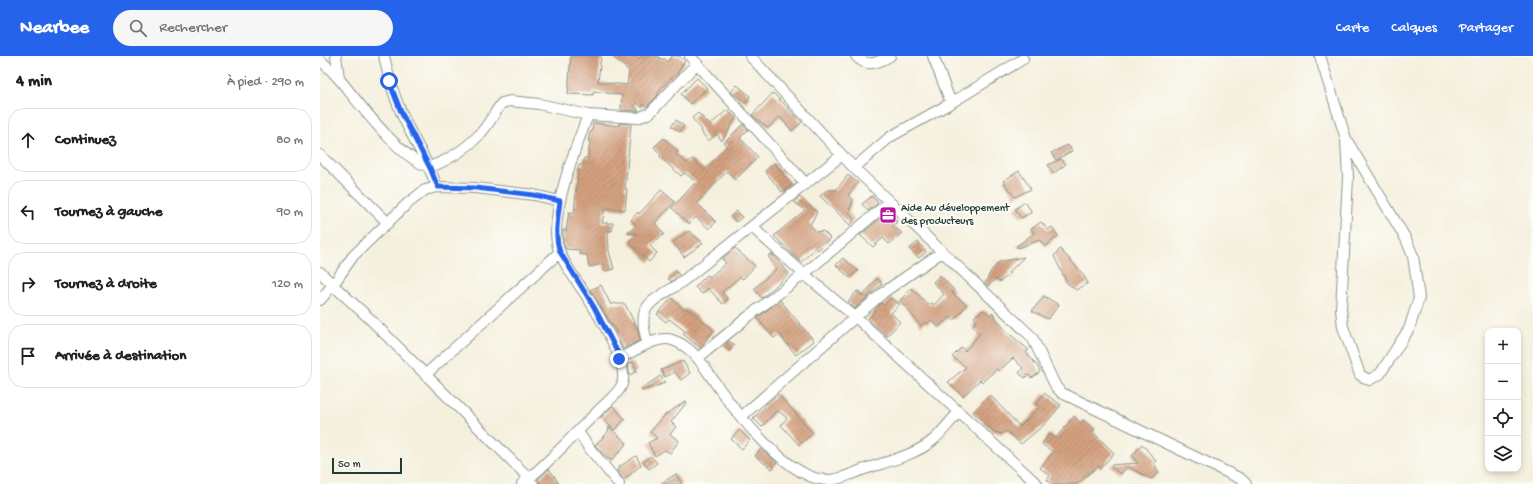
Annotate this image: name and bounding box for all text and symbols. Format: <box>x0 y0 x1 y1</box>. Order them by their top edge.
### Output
search box <box>113 10 393 46</box>
text: Nearbee <box>20 17 89 40</box>
icon: search <box>127 17 149 39</box>
text: Rechercher <box>159 19 227 37</box>
text: Carte <box>1336 20 1369 37</box>
text: Calques <box>1391 20 1437 37</box>
text: Partager <box>1459 20 1513 37</box>
text: 4 min <box>16 72 52 92</box>
route start <box>380 72 398 90</box>
text: À pied · 290 m <box>227 75 304 90</box>
icon: ahead <box>17 129 39 151</box>
text: Continuez <box>55 131 116 149</box>
text: 80 m <box>276 133 303 148</box>
icon: left <box>17 201 39 223</box>
text: Tournez à gauche <box>55 203 163 221</box>
place label: Aide Au développement des producteurs <box>901 203 1011 228</box>
text: 90 m <box>277 205 303 220</box>
office icon: Aide Au développement des producteurs <box>878 205 898 225</box>
icon: right <box>17 273 39 295</box>
text: Tournez à droite <box>55 275 157 293</box>
text: 120 m <box>272 277 303 292</box>
map controls <box>1485 328 1521 472</box>
button: + <box>1485 328 1521 364</box>
icon: arrive <box>17 345 39 367</box>
text: Arrivée à destination <box>55 347 186 365</box>
route end <box>610 350 628 368</box>
button: − <box>1485 364 1521 400</box>
button: locate <box>1485 400 1521 436</box>
button: layers <box>1485 436 1521 472</box>
scale bar <box>332 456 402 475</box>
text: 50 m <box>338 459 360 471</box>

